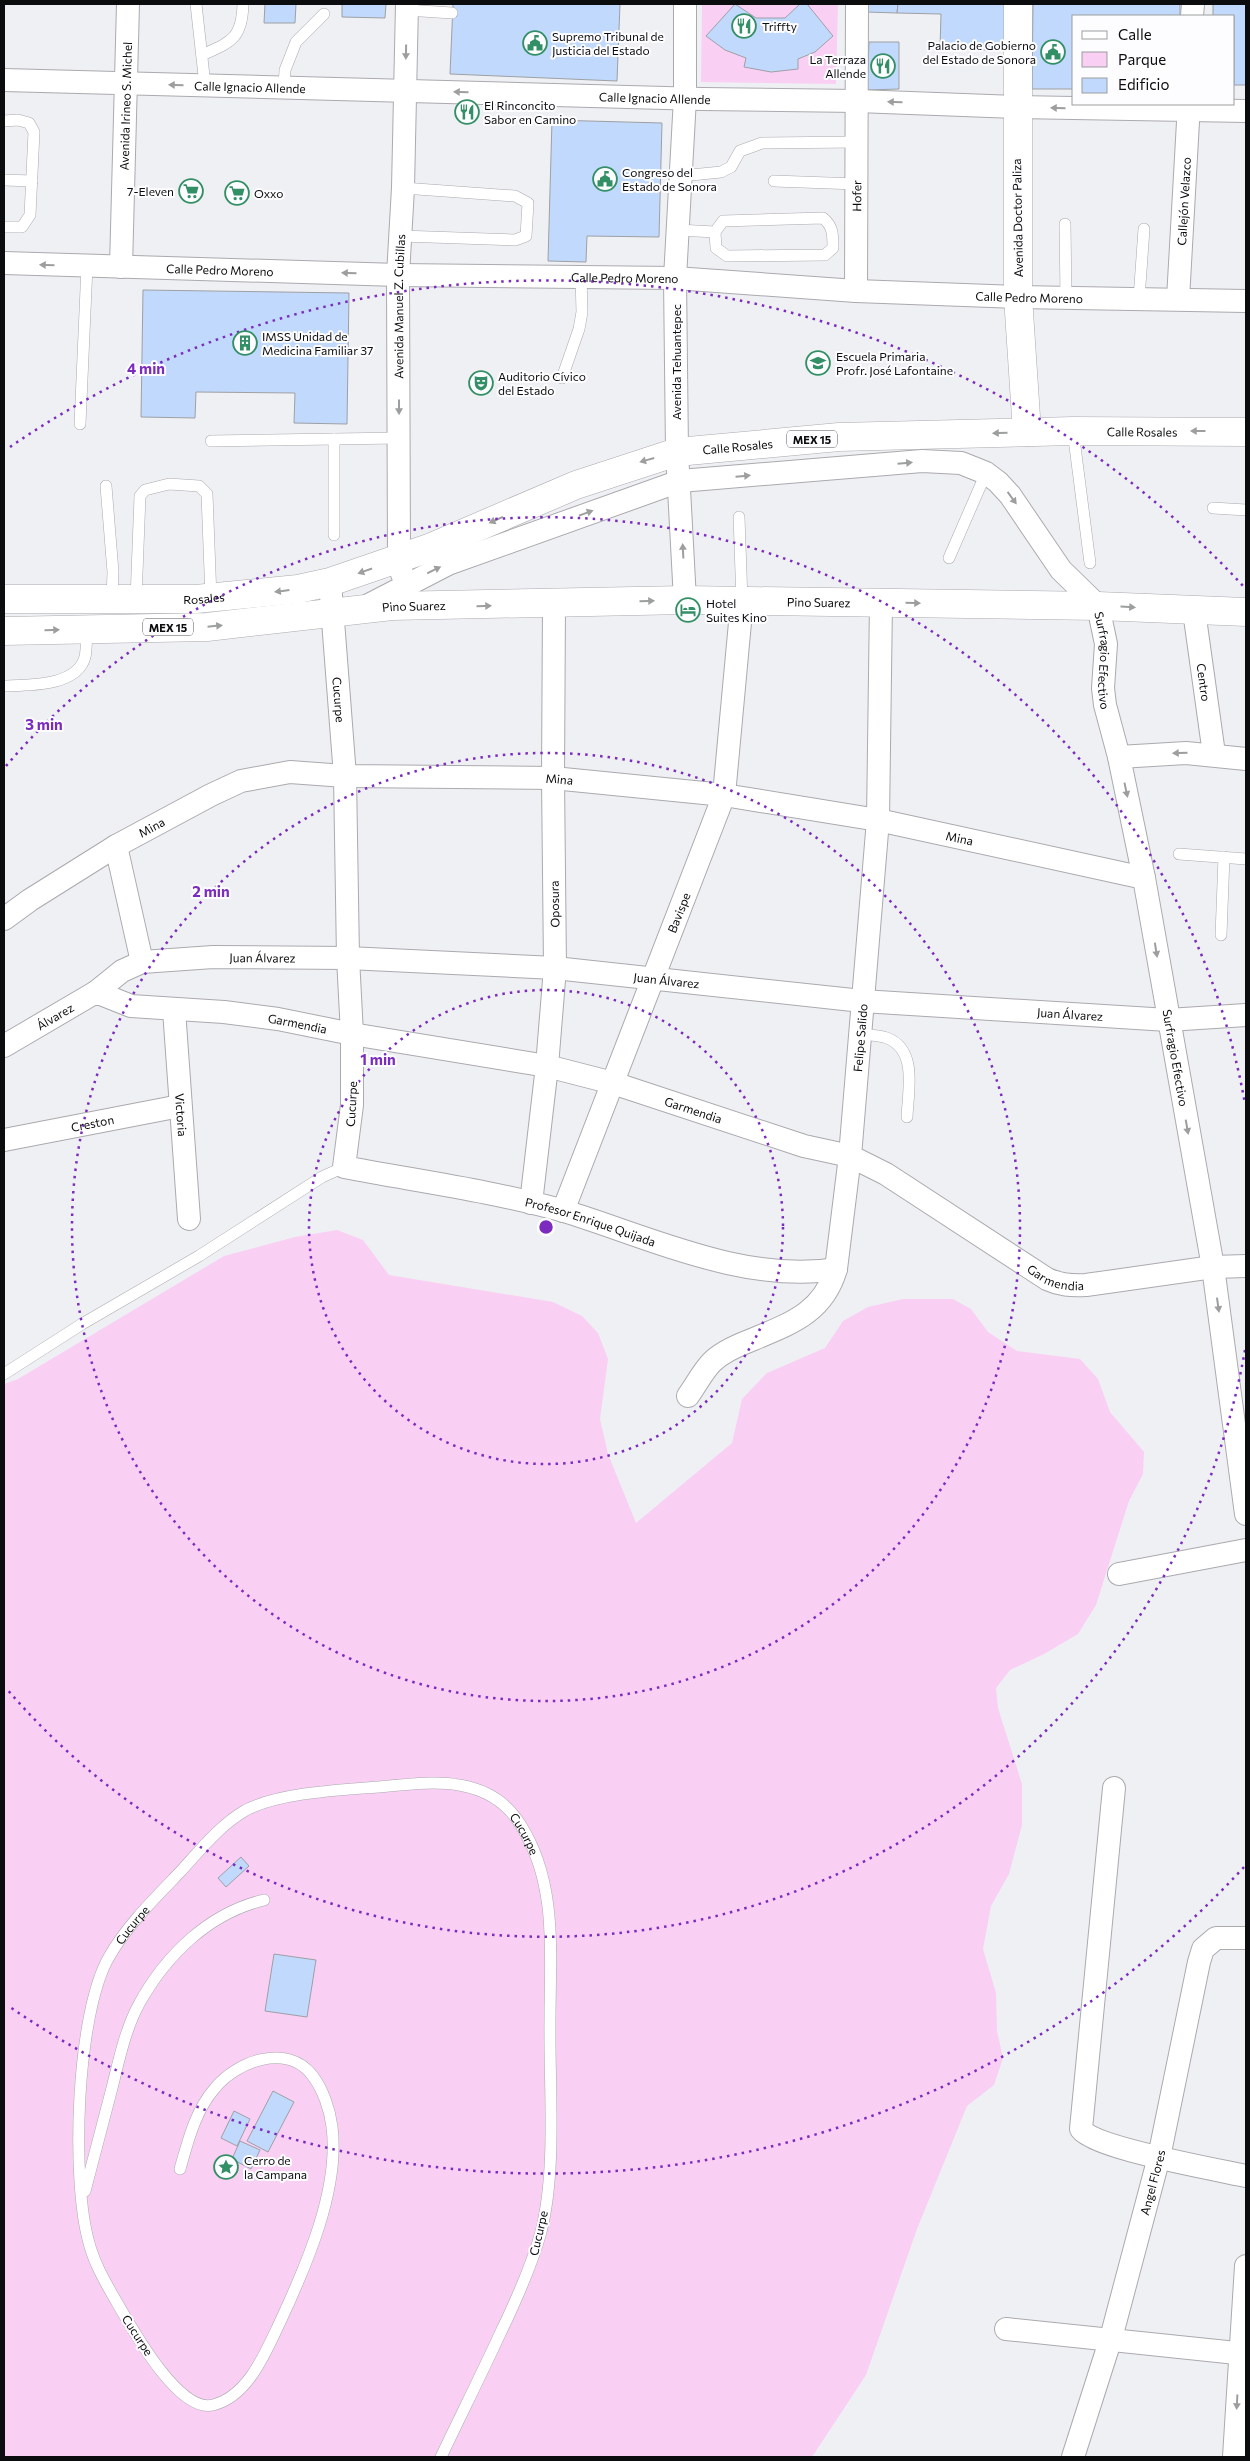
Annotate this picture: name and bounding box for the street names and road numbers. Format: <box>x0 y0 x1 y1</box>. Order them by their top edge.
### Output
street label: Avenida Irineo S. Michel <box>117 42 134 171</box>
street label: Calle Ignacio Allende <box>194 78 306 95</box>
street label: Calle Ignacio Allende <box>599 89 711 106</box>
street label: Callejón Velazco <box>1174 157 1193 246</box>
street label: Avenida Doctor Paliza <box>1009 158 1025 278</box>
street label: Hofer <box>849 180 863 212</box>
street label: Avenida Manuel Z. Cubillas <box>391 234 407 379</box>
street label: Calle Pedro Moreno <box>166 261 274 278</box>
street label: Calle Pedro Moreno <box>571 270 679 285</box>
street label: Calle Pedro Moreno <box>975 288 1083 305</box>
street label: Avenida Tehuantepec <box>669 304 683 420</box>
street label: Calle Rosales <box>1107 424 1177 439</box>
road number: MEX 15 <box>787 430 837 448</box>
street label: Calle Rosales <box>702 436 773 457</box>
street label: Rosales <box>183 589 225 606</box>
street label: Pino Suarez <box>787 594 851 609</box>
street label: Pino Suarez <box>381 598 446 614</box>
street label: Surfragio Efectivo <box>1092 610 1113 711</box>
road number: MEX 15 <box>143 618 193 636</box>
street label: Centro <box>1194 662 1214 702</box>
street label: Cucurpe <box>330 676 348 723</box>
street label: Mina <box>545 771 574 787</box>
street label: Mina <box>136 814 167 840</box>
street label: Mina <box>945 828 975 848</box>
street label: Oposura <box>547 880 561 928</box>
street label: Bavispe <box>664 890 693 935</box>
street label: Juan Álvarez <box>229 950 296 965</box>
street label: Juan Álvarez <box>633 969 700 990</box>
street label: Álvarez <box>34 1000 76 1032</box>
street label: Felipe Salido <box>850 1003 870 1072</box>
street label: Juan Álvarez <box>1036 1005 1104 1023</box>
street label: Surfragio Efectivo <box>1160 1008 1191 1107</box>
street label: Garmendia <box>267 1011 328 1036</box>
street label: Cucurpe <box>343 1081 359 1127</box>
street label: Victoria <box>173 1093 190 1137</box>
street label: Garmendia <box>663 1094 724 1126</box>
street label: Creston <box>70 1112 115 1134</box>
street label: Profesor Enrique Quijada <box>524 1194 658 1249</box>
street label: Garmendia <box>1025 1261 1084 1292</box>
street label: Cucurpe <box>507 1810 542 1857</box>
street label: Cucurpe <box>112 1902 152 1947</box>
street label: Angel Flores <box>1137 2149 1167 2216</box>
street label: Cucurpe <box>526 2209 550 2257</box>
street label: Cucurpe <box>120 2312 156 2358</box>

